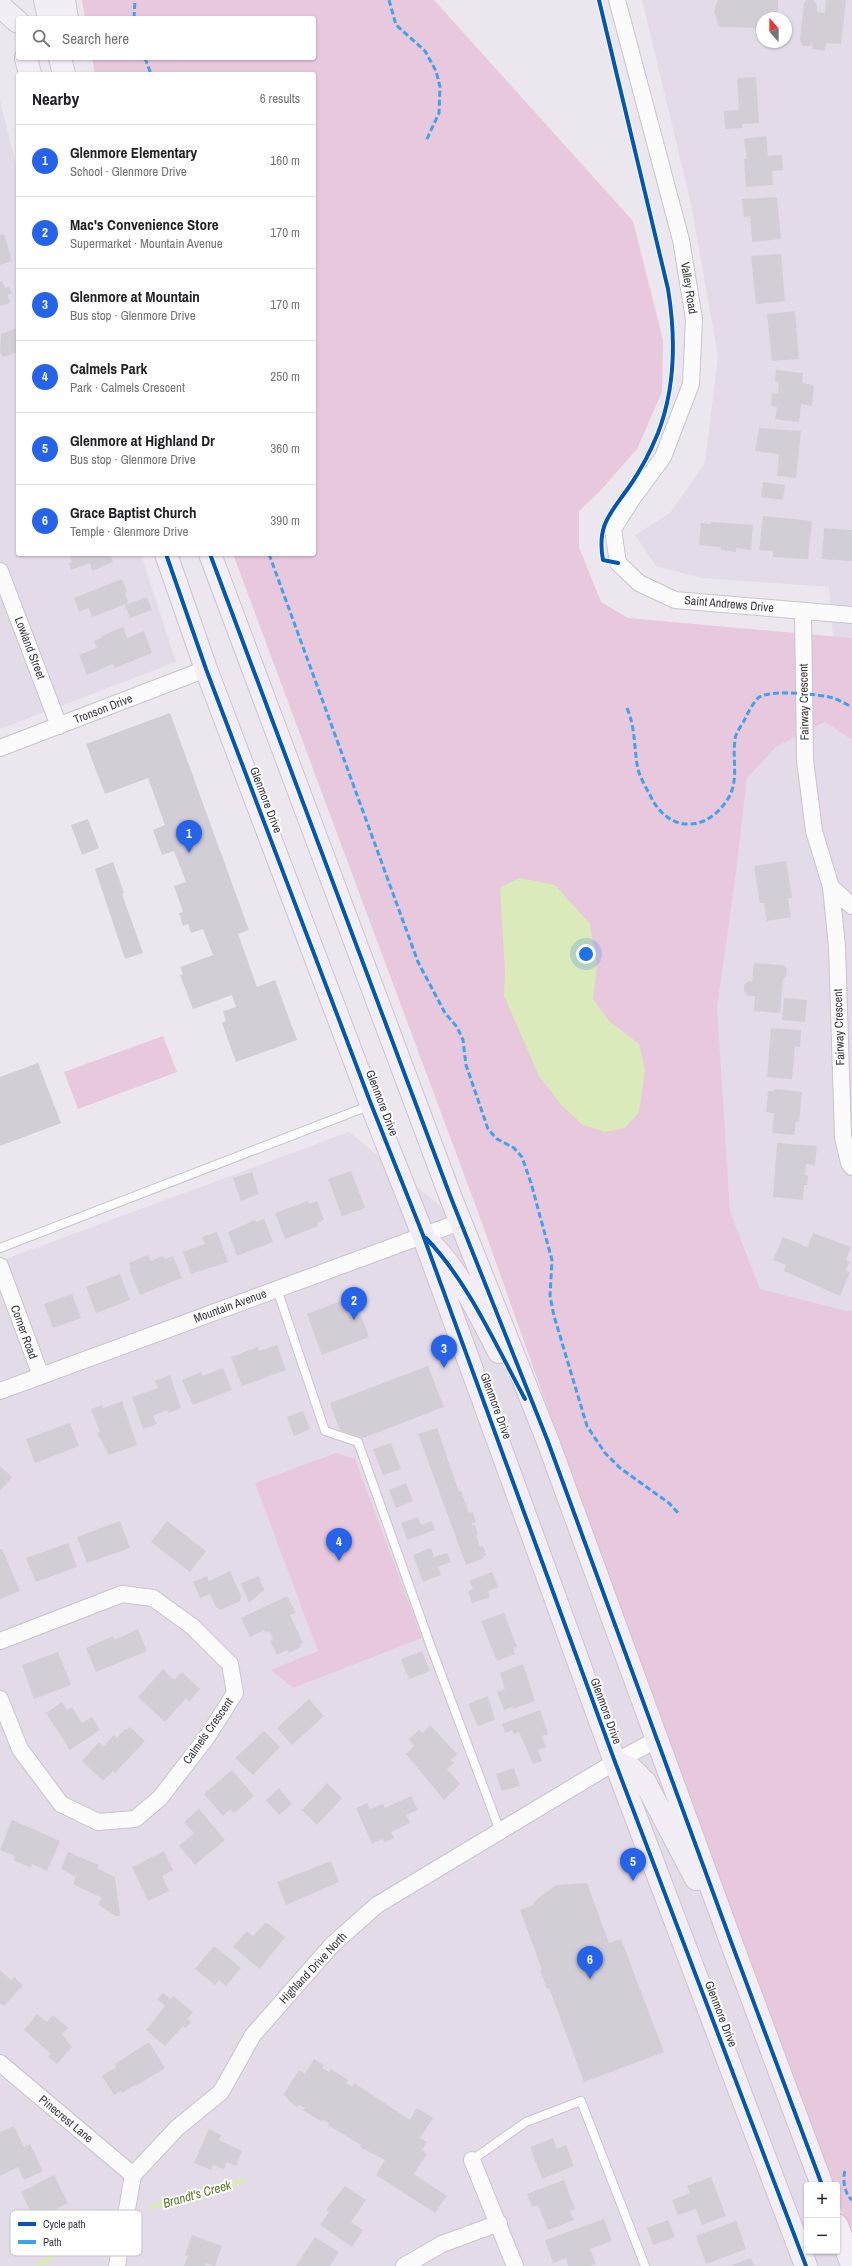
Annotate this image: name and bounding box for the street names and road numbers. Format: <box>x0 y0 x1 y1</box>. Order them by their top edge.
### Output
street label: Valley Road <box>677 261 701 315</box>
street label: Saint Andrews Drive <box>684 592 774 616</box>
street label: Lowland Street <box>11 614 49 682</box>
street label: Fairway Crescent <box>795 663 813 740</box>
street label: Tronson Drive <box>71 690 135 728</box>
street label: Glenmore Drive <box>246 765 286 835</box>
street label: Fairway Crescent <box>830 988 848 1066</box>
street label: Glenmore Drive <box>362 1068 402 1138</box>
street label: Mountain Avenue <box>191 1285 269 1327</box>
street label: Corner Road <box>7 1303 41 1361</box>
street label: Glenmore Drive <box>477 1371 515 1441</box>
street label: Glenmore Drive <box>587 1676 625 1746</box>
street label: Calmels Crescent <box>179 1694 237 1767</box>
street label: Highland Drive North <box>276 1929 350 2007</box>
street label: Glenmore Drive <box>701 1979 741 2049</box>
street label: Pinecrest Lane <box>36 2092 96 2146</box>

